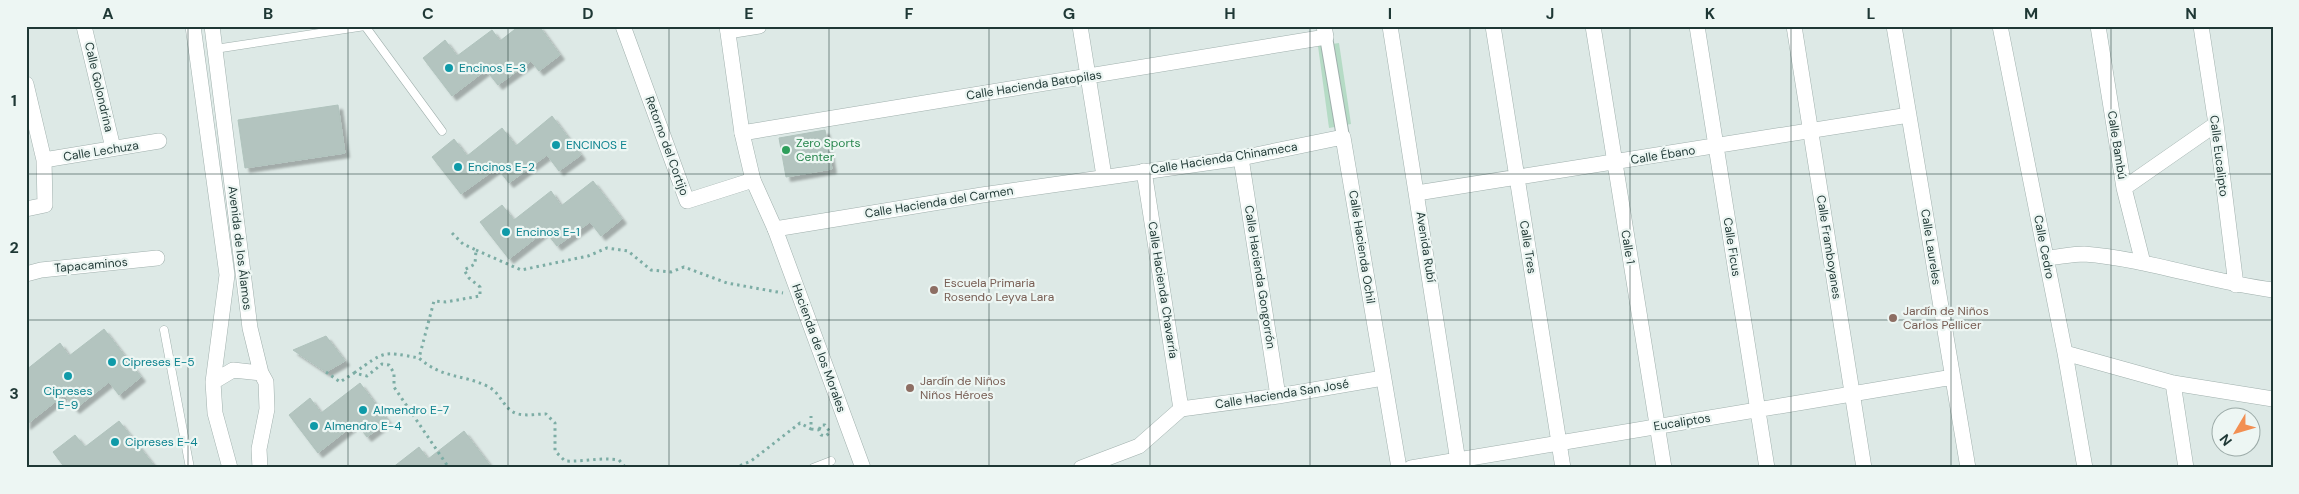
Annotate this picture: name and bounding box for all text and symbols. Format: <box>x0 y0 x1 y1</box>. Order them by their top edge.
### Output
text: A <box>102 3 114 24</box>
text: B <box>263 3 273 24</box>
text: C <box>422 3 434 24</box>
text: D <box>582 3 594 24</box>
text: E <box>744 3 754 24</box>
text: F <box>905 3 914 24</box>
text: G <box>1063 3 1075 24</box>
text: H <box>1224 3 1236 24</box>
text: I <box>1388 3 1392 24</box>
text: J <box>1546 3 1554 24</box>
text: K <box>1705 3 1716 24</box>
text: L <box>1867 3 1876 24</box>
text: M <box>2024 3 2038 24</box>
text: N <box>2185 3 2197 24</box>
street label: Calle Golondrina <box>81 41 117 133</box>
place label: Encinos E-3 <box>459 60 526 76</box>
marker: Encinos E-3 <box>443 62 455 74</box>
street label: Calle Hacienda Batopilas <box>965 66 1103 104</box>
text: 1 <box>11 90 17 111</box>
street label: Retorno del Cortijo <box>642 94 692 198</box>
street label: Calle Bambú <box>2104 110 2130 181</box>
street label: Calle Eucalipto <box>2206 114 2232 198</box>
place label: Zero Sports Center <box>796 135 861 165</box>
street label: Calle Lechuza <box>62 137 140 165</box>
place label: ENCINOS E <box>566 137 627 153</box>
street label: Calle Hacienda Chinameca <box>1149 138 1299 178</box>
marker: ENCINOS E <box>550 139 562 151</box>
street label: Calle Ébano <box>1629 142 1697 168</box>
marker: Zero Sports Center <box>780 144 792 156</box>
place label: Encinos E-2 <box>468 159 535 175</box>
marker: Encinos E-2 <box>452 161 464 173</box>
street label: Calle Hacienda del Carmen <box>864 182 1014 222</box>
street label: Avenida de los Álamos <box>224 185 256 311</box>
street label: Calle Hacienda Ochil <box>1345 189 1379 305</box>
street label: Calle Framboyanes <box>1813 194 1845 300</box>
street label: Calle Hacienda Gongorrón <box>1241 204 1279 350</box>
street label: Calle Laureles <box>1917 208 1945 286</box>
street label: Avenida Rubí <box>1413 210 1440 284</box>
street label: Calle Cedro <box>2030 214 2058 280</box>
street label: Calle Ficus <box>1719 216 1745 278</box>
street label: Calle Tres <box>1516 219 1540 275</box>
street label: Calle Hacienda Chavarría <box>1144 220 1182 360</box>
place label: Encinos E-1 <box>516 224 580 240</box>
marker: Encinos E-1 <box>500 226 512 238</box>
street label: Calle 1 <box>1617 229 1639 265</box>
text: 2 <box>9 237 19 258</box>
street label: Tapacaminos <box>54 254 128 276</box>
place label: Escuela Primaria Rosendo Leyva Lara <box>944 275 1054 305</box>
street label: Hacienda de los Morales <box>788 282 850 414</box>
marker: Escuela Primaria Rosendo Leyva Lara <box>928 284 940 296</box>
place label: Jardín de Niños Carlos Pellicer <box>1903 303 1989 333</box>
marker: Jardín de Niños Carlos Pellicer <box>1887 312 1899 324</box>
place label: Cipreses E-5 <box>122 354 195 370</box>
marker: Cipreses E-5 <box>106 356 118 368</box>
marker: Cipreses E-9 <box>62 370 74 382</box>
place label: Jardín de Niños Niños Héroes <box>920 373 1006 403</box>
street label: Calle Hacienda San José <box>1214 375 1350 412</box>
marker: Jardín de Niños Niños Héroes <box>904 382 916 394</box>
text: 3 <box>9 383 19 404</box>
place label: Cipreses E-9 <box>44 383 92 413</box>
place label: Almendro E-7 <box>373 402 449 418</box>
marker: Almendro E-7 <box>357 404 369 416</box>
north arrow <box>2212 406 2262 456</box>
street label: Eucaliptos <box>1652 410 1712 434</box>
place label: Almendro E-4 <box>324 418 402 434</box>
marker: Almendro E-4 <box>308 420 320 432</box>
text: N <box>2216 430 2236 450</box>
place label: Cipreses E-4 <box>125 434 198 450</box>
marker: Cipreses E-4 <box>109 436 121 448</box>

